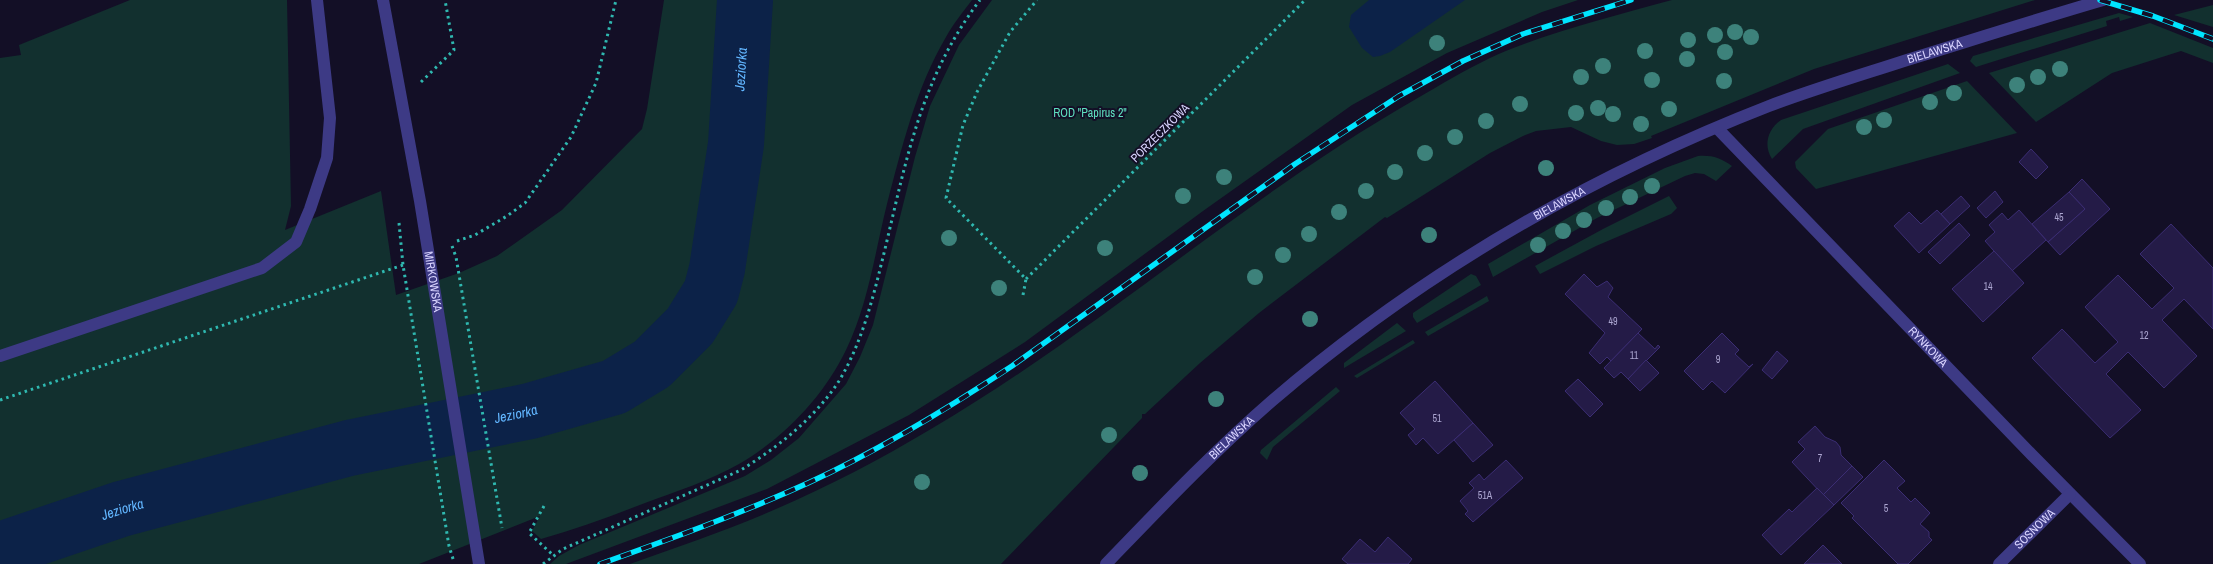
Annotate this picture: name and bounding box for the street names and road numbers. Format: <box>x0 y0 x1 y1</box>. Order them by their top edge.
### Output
street label: BIELAWSKA <box>1905 35 1965 67</box>
street label: PORZECZKOWA <box>1127 100 1193 166</box>
street label: BIELAWSKA <box>1530 183 1588 224</box>
street label: MIRKOWSKA <box>420 250 446 314</box>
street label: RYNKOWA <box>1905 323 1951 371</box>
street label: BIELAWSKA <box>1205 412 1258 463</box>
street label: SOSNOWA <box>2011 505 2059 553</box>

